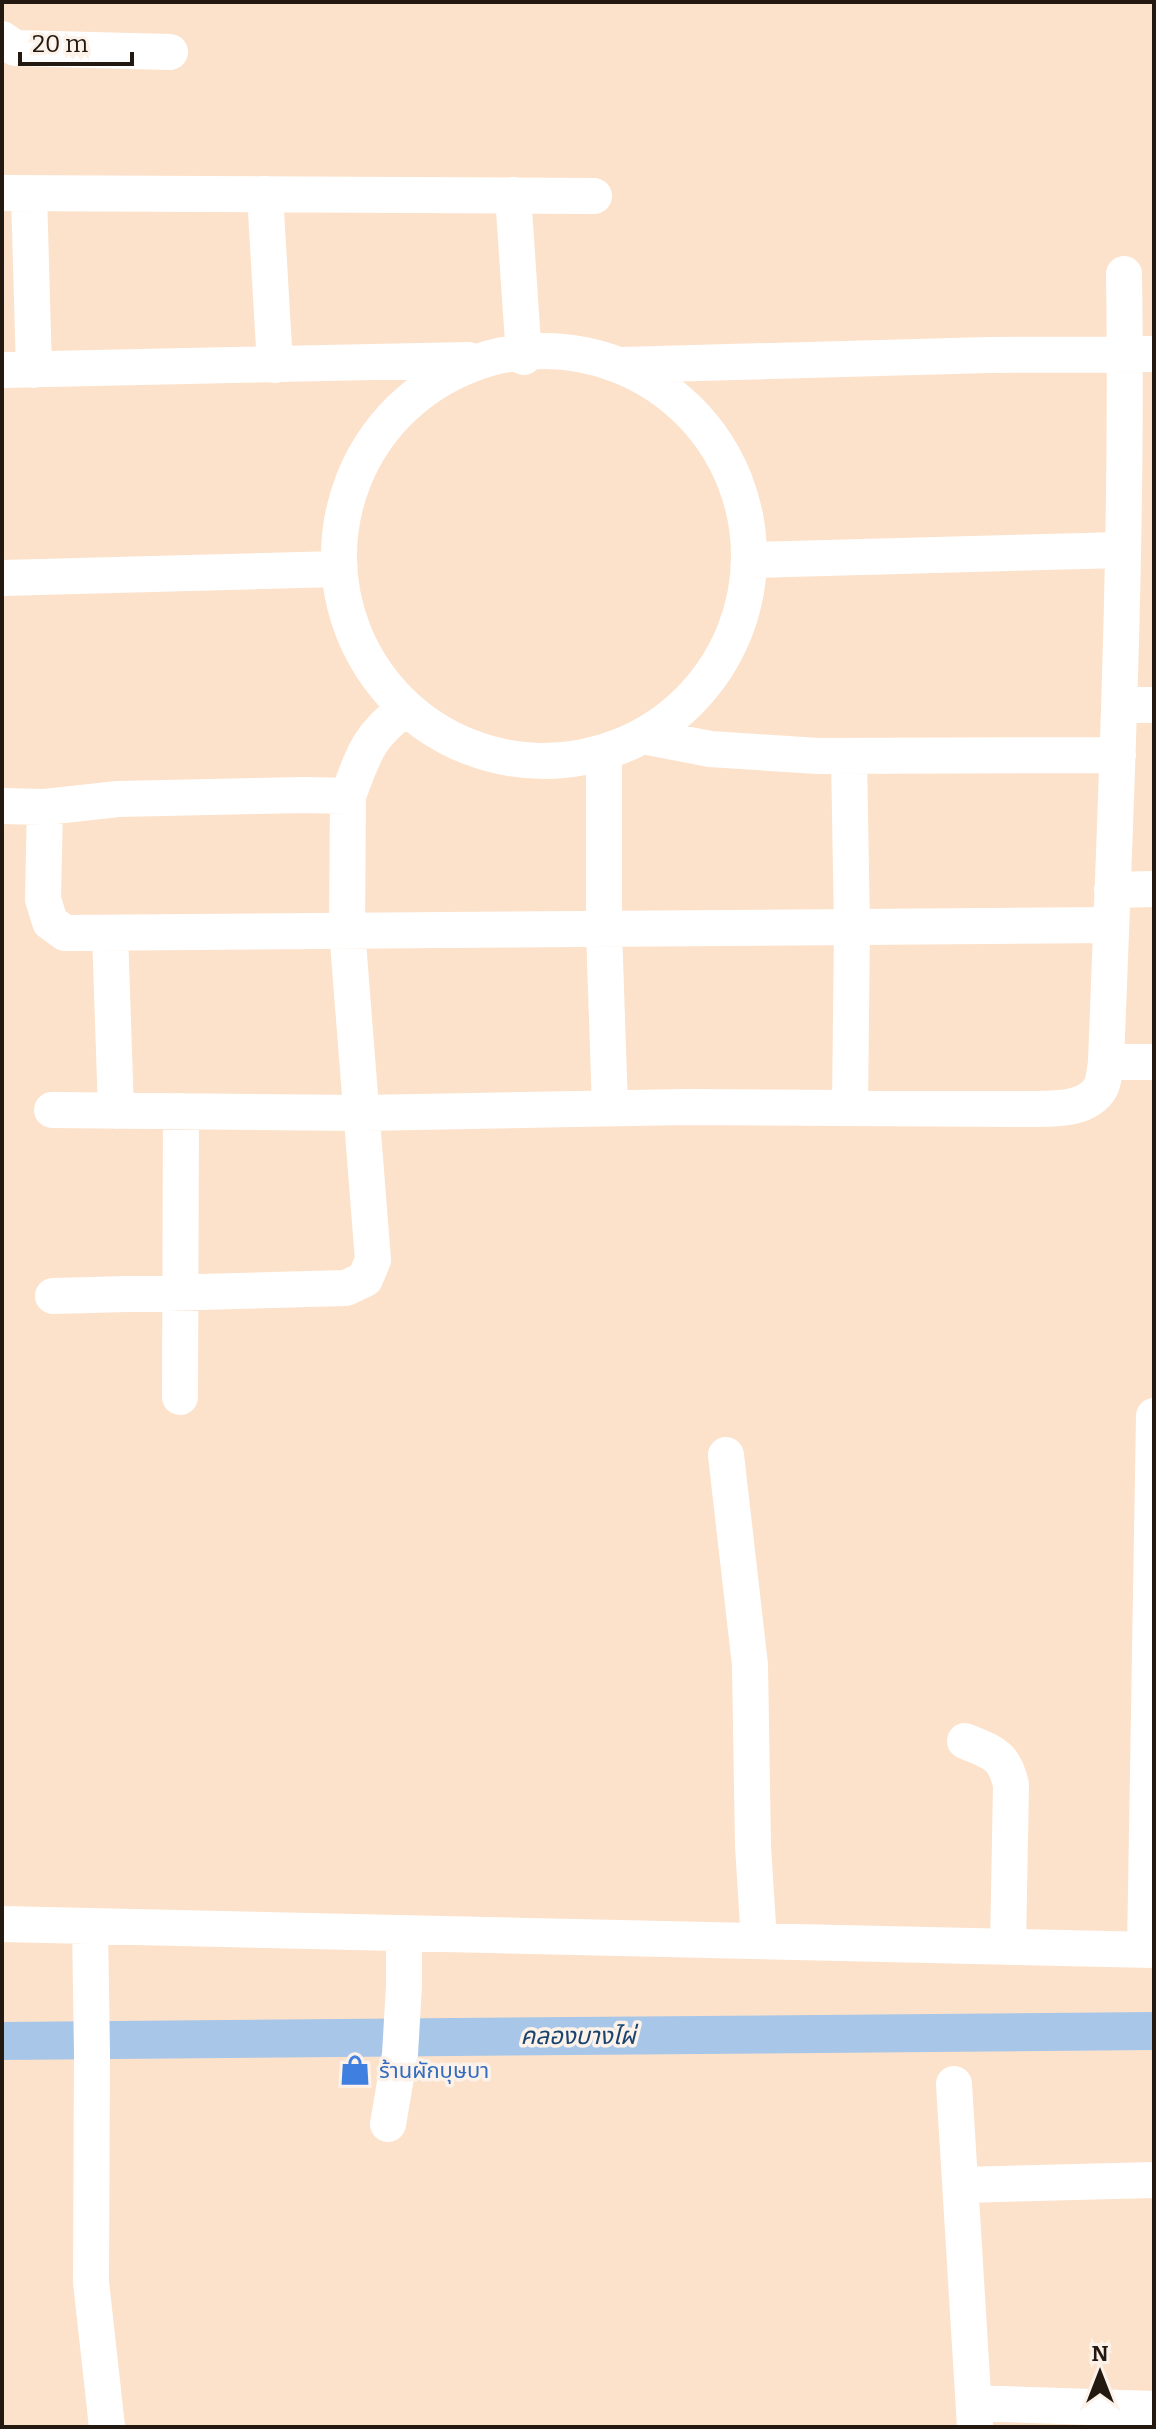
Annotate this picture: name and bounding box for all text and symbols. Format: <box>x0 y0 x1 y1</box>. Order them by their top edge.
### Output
scale bar <box>20 16 132 66</box>
text: 20 m <box>32 30 88 58</box>
water label: คลองบางไผ่ <box>520 2022 639 2050</box>
shop icon: ร้านผักบุษบา <box>338 2053 372 2087</box>
place label: ร้านผักบุษบา <box>379 2057 489 2084</box>
north arrow <box>1060 2333 1140 2413</box>
text: N <box>1092 2340 1109 2367</box>

